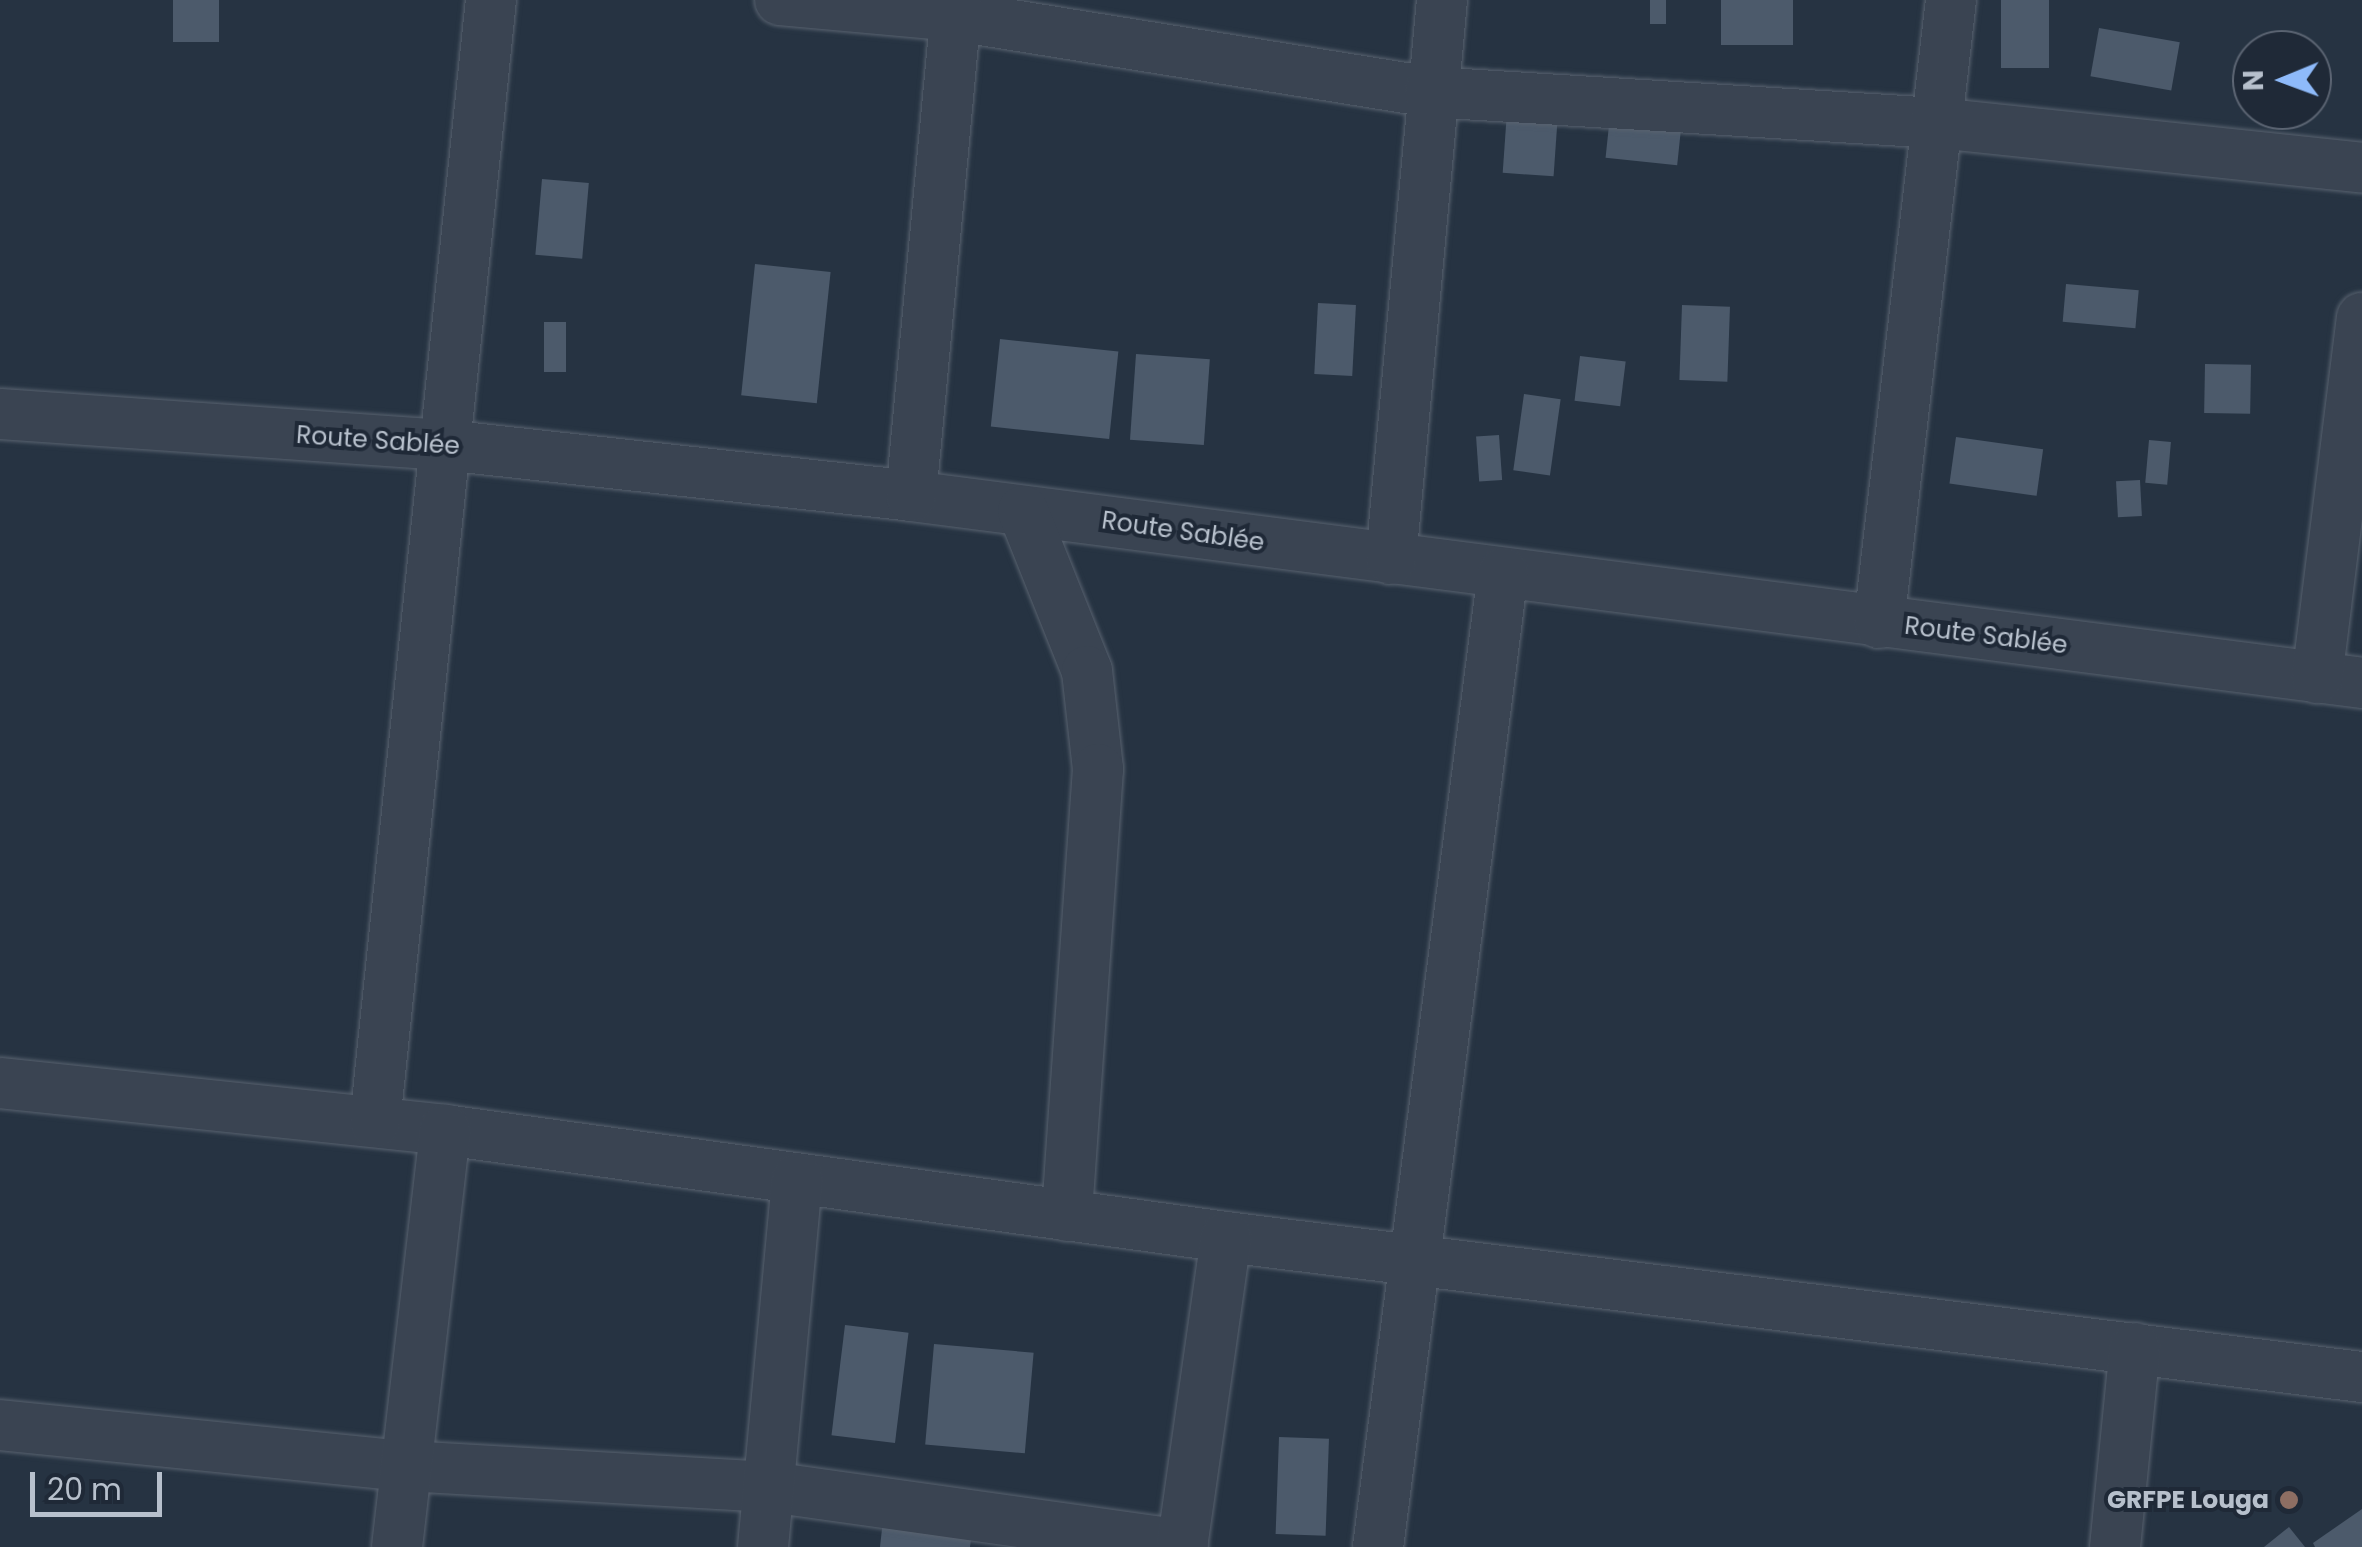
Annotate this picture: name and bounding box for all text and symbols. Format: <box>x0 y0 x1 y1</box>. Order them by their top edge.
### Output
north arrow <box>2232 30 2332 130</box>
text: N <box>2234 70 2273 91</box>
street label: Route Sablée <box>295 420 461 462</box>
street label: Route Sablée <box>1100 506 1266 558</box>
street label: Route Sablée <box>1903 611 2069 661</box>
scale bar <box>35 1452 168 1514</box>
text: 20 m <box>47 1468 122 1511</box>
place label: GRFPE Louga <box>2107 1485 2269 1515</box>
marker: GRFPE Louga <box>2278 1489 2300 1511</box>

